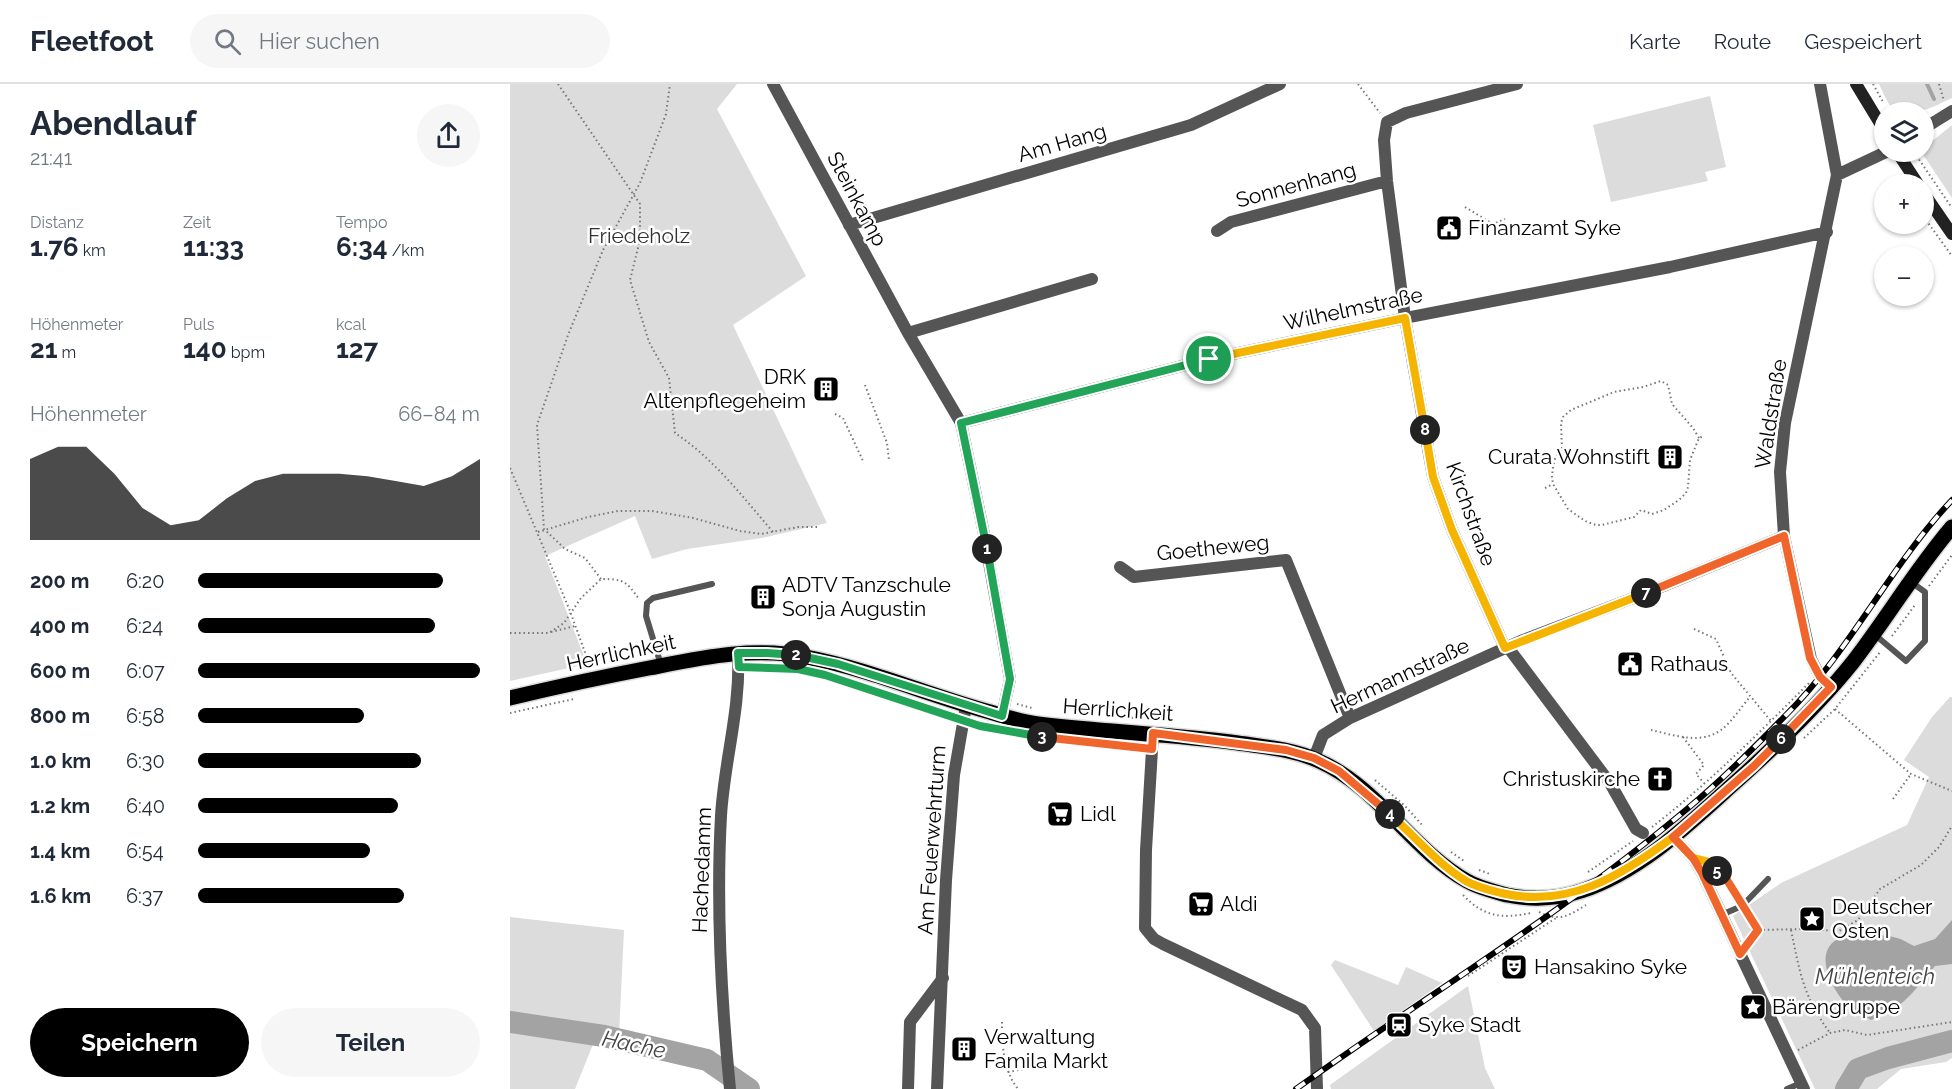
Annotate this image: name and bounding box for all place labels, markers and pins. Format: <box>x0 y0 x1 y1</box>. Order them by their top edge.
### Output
public building icon: Finanzamt Syke <box>1434 213 1464 243</box>
place label: Finanzamt Syke <box>1468 215 1621 240</box>
pin <box>1183 333 1234 384</box>
place label: DRK Altenpflegeheim <box>644 364 806 413</box>
building icon: DRK Altenpflegeheim <box>811 374 841 404</box>
pin: 8 <box>1410 415 1440 445</box>
building icon: Curata Wohnstift <box>1655 442 1685 472</box>
place label: Curata Wohnstift <box>1488 444 1650 469</box>
pin: 1 <box>972 534 1002 564</box>
place label: ADTV Tanzschule Sonja Augustin <box>782 572 951 621</box>
pin: 7 <box>1631 578 1661 608</box>
building icon: ADTV Tanzschule Sonja Augustin <box>748 582 778 612</box>
pin: 2 <box>781 640 811 670</box>
public building icon: Rathaus <box>1615 649 1645 679</box>
place label: Rathaus <box>1650 651 1728 676</box>
pin: 3 <box>1027 722 1057 752</box>
pin: 6 <box>1766 724 1796 754</box>
church icon: Christuskirche <box>1645 764 1675 794</box>
place label: Christuskirche <box>1503 766 1640 791</box>
supermarket icon: Lidl <box>1045 799 1075 829</box>
pin: 4 <box>1375 799 1405 829</box>
place label: Lidl <box>1080 801 1116 826</box>
pin: 5 <box>1702 856 1732 886</box>
supermarket icon: Aldi <box>1186 889 1216 919</box>
place label: Aldi <box>1220 891 1258 916</box>
place label: Deutscher Osten <box>1832 894 1933 943</box>
place icon: Deutscher Osten <box>1797 904 1827 934</box>
theatre icon: Hansakino Syke <box>1499 952 1529 982</box>
place label: Hansakino Syke <box>1534 954 1687 979</box>
place icon: Bärengruppe <box>1738 992 1768 1022</box>
place label: Bärengruppe <box>1772 994 1900 1019</box>
station icon: Syke Stadt <box>1384 1010 1414 1040</box>
place label: Syke Stadt <box>1418 1012 1521 1037</box>
place label: Verwaltung Famila Markt <box>984 1024 1108 1073</box>
building icon: Verwaltung Famila Markt <box>949 1034 979 1064</box>

